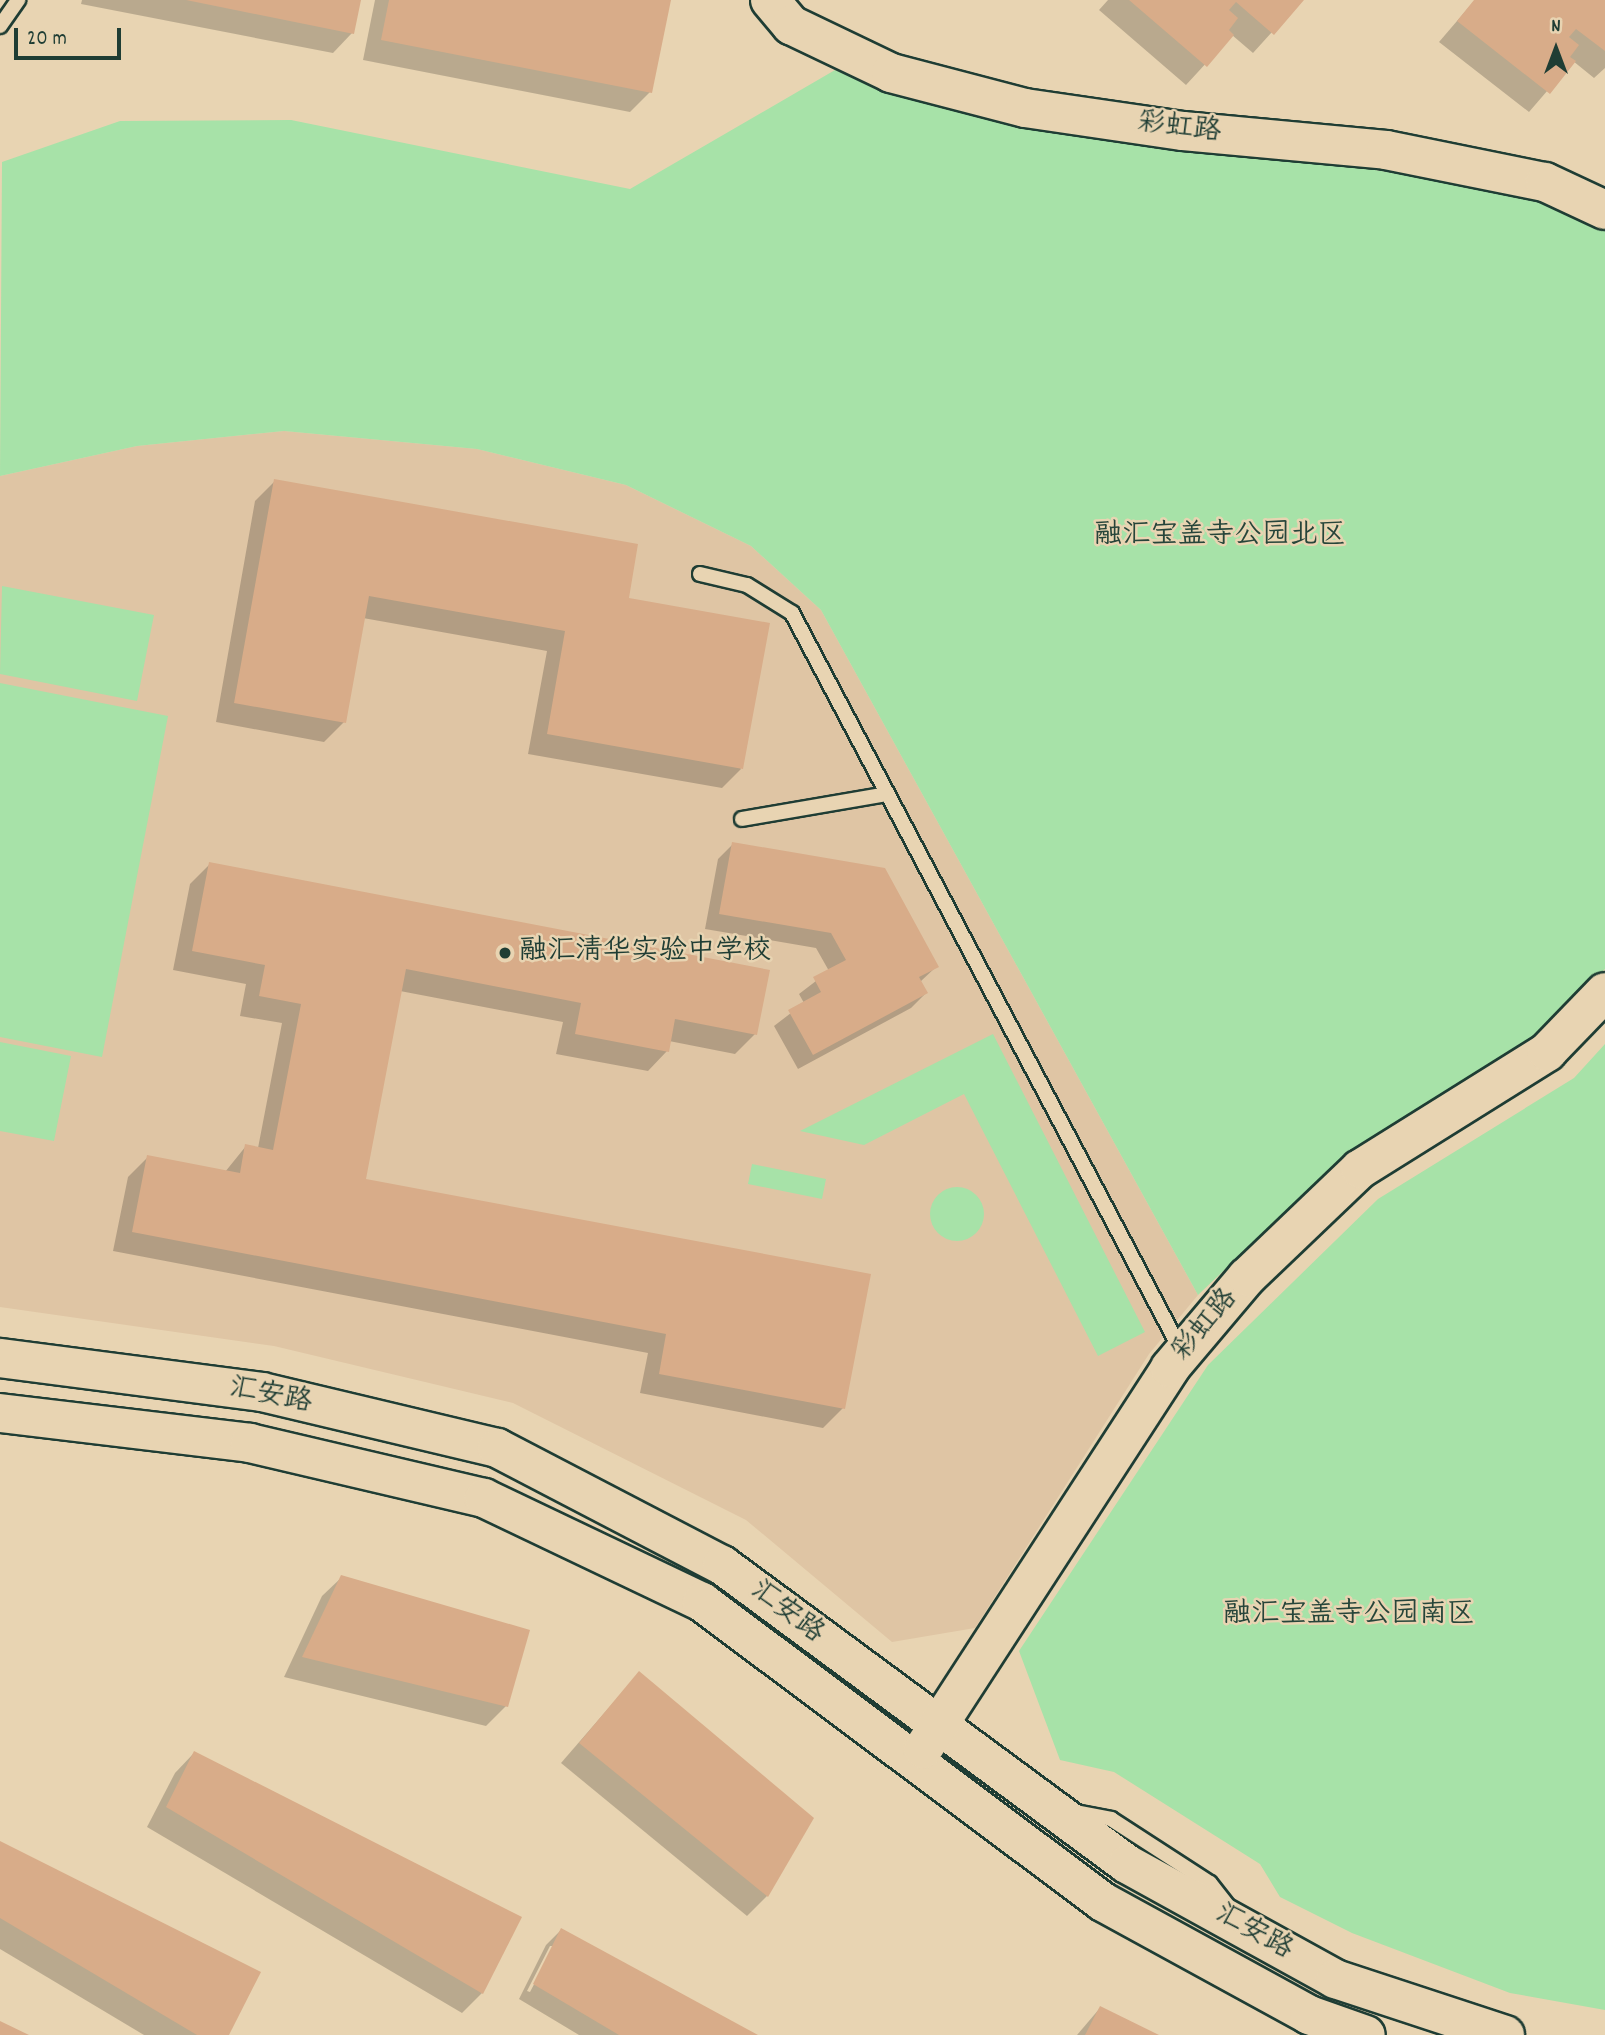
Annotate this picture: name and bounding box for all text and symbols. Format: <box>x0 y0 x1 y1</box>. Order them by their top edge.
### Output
scale bar <box>18 14 124 58</box>
north arrow <box>1521 14 1591 84</box>
text: N <box>1551 14 1561 41</box>
text: 20 m <box>27 25 67 55</box>
street label: 彩虹路 <box>1135 107 1223 151</box>
park label: 融汇宝盖寺公园北区 <box>1094 520 1346 554</box>
place label: 融汇清华实验中学校 <box>519 936 771 970</box>
marker: 融汇清华实验中学校 <box>497 945 513 961</box>
street label: 彩虹路 <box>1166 1283 1246 1369</box>
street label: 汇安路 <box>226 1372 314 1422</box>
street label: 汇安路 <box>742 1574 830 1652</box>
park label: 融汇宝盖寺公园南区 <box>1223 1599 1475 1633</box>
street label: 汇安路 <box>1208 1898 1298 1968</box>

